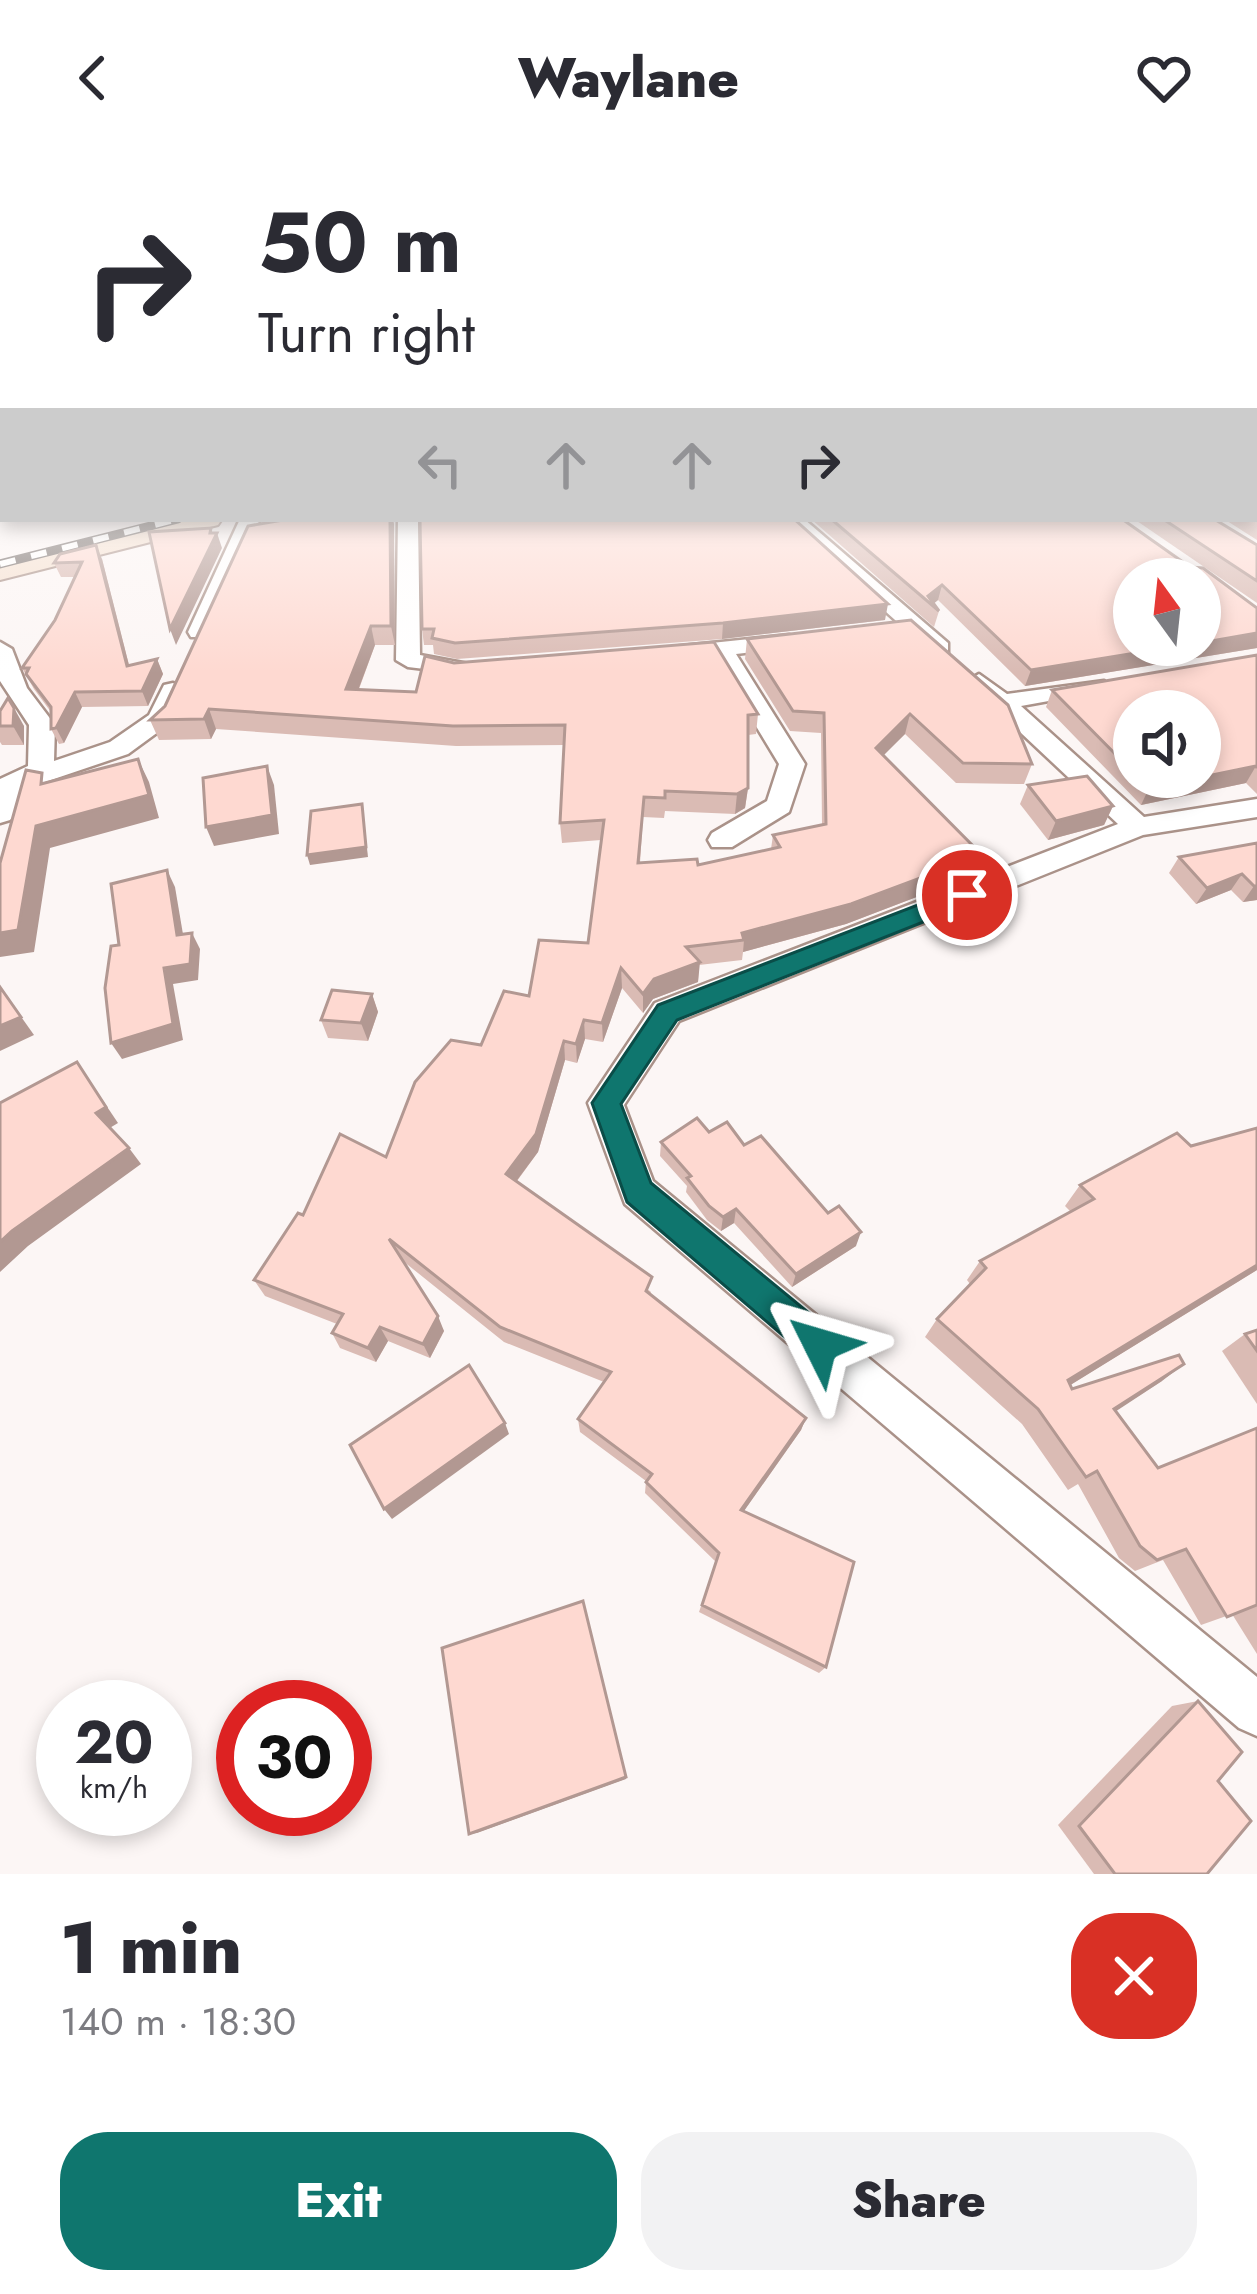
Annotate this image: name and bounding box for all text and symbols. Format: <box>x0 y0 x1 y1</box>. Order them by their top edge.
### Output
text: Waylane <box>518 39 739 117</box>
icon: back <box>60 45 126 111</box>
icon: heart <box>1131 45 1197 111</box>
text: 50 m <box>258 182 462 304</box>
icon: right <box>60 204 216 360</box>
text: Turn right <box>258 294 475 372</box>
icon: left <box>407 432 473 498</box>
icon: ahead <box>533 432 599 498</box>
icon: ahead <box>659 432 725 498</box>
icon: right <box>785 432 851 498</box>
north arrow <box>1113 558 1221 666</box>
map controls <box>1113 558 1221 798</box>
button: sound <box>1113 690 1221 798</box>
pin <box>916 844 1018 946</box>
icon: arrive <box>934 862 1000 928</box>
position arrow <box>757 1282 883 1408</box>
speed limit sign: 30 <box>216 1680 372 1836</box>
text: 20 <box>74 1699 154 1786</box>
text: km/h <box>80 1766 148 1809</box>
text: 1 min <box>60 1896 242 2000</box>
button: close <box>1071 1913 1197 2039</box>
text: 140 m · 18:30 <box>60 1993 296 2050</box>
button: Exit <box>60 2132 617 2270</box>
button: Share <box>641 2132 1197 2270</box>

